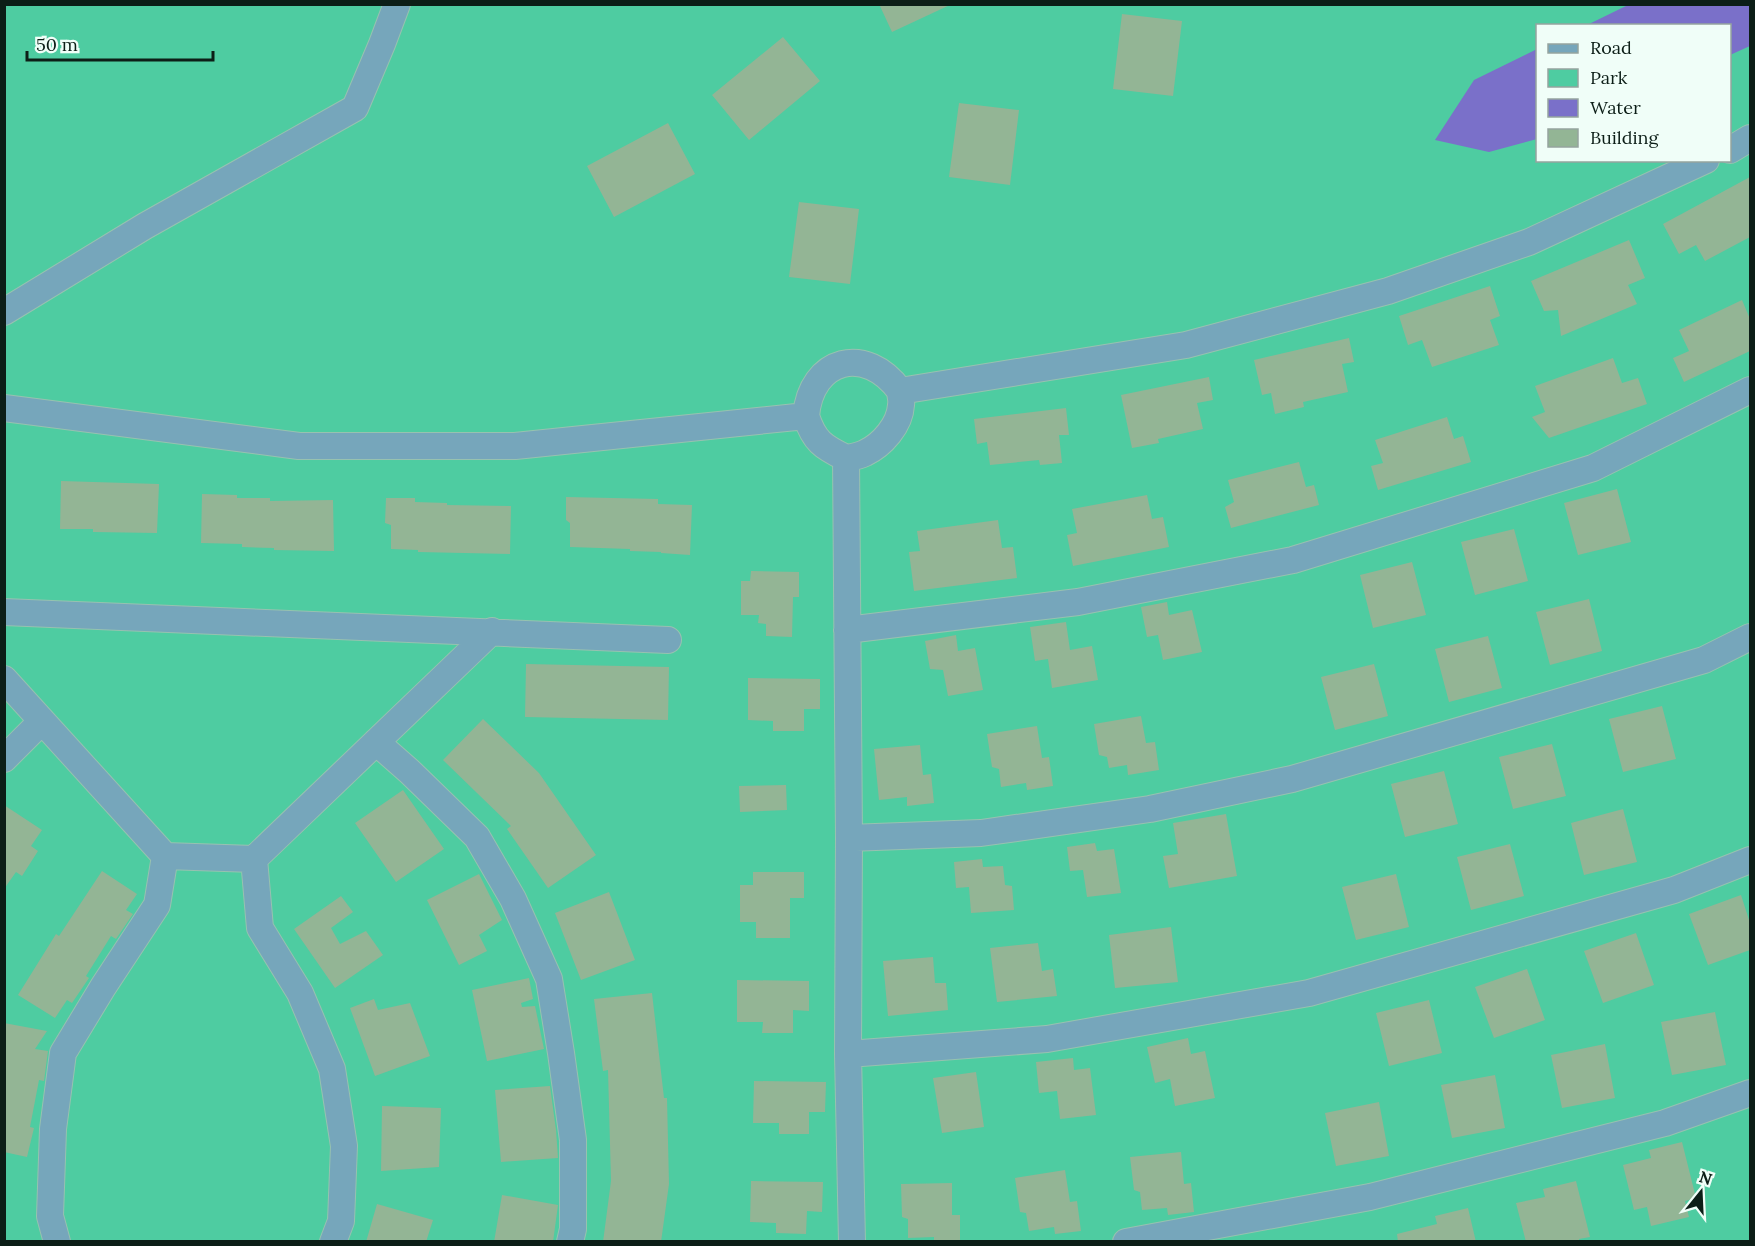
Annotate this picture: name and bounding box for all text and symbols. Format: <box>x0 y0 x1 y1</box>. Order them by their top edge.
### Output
scale bar <box>27 24 213 62</box>
legend <box>1536 24 1731 162</box>
text: 50 m <box>36 33 78 56</box>
text: Road <box>1590 36 1632 59</box>
text: Park <box>1590 66 1628 89</box>
text: Water <box>1590 96 1641 119</box>
text: Building <box>1590 126 1660 149</box>
north arrow <box>1671 1162 1731 1222</box>
text: N <box>1697 1166 1715 1189</box>

